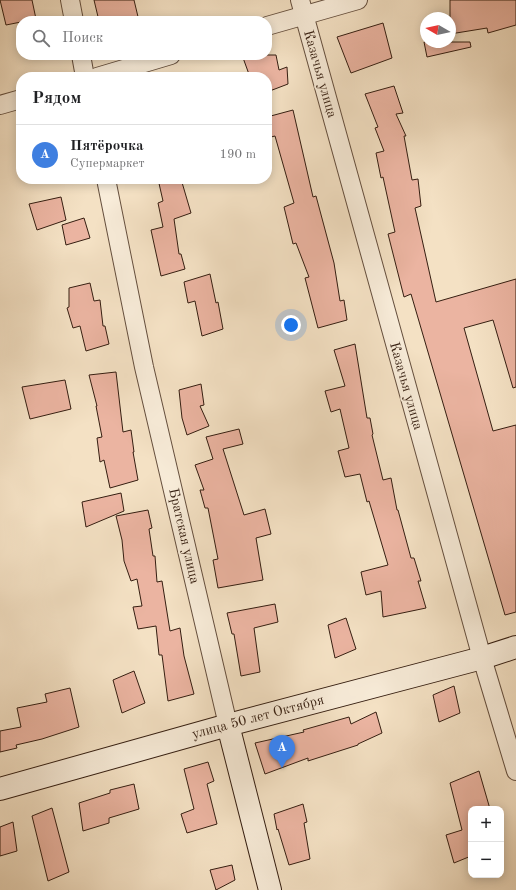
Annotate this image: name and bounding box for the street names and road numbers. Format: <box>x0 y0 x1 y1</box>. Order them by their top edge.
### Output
street label: Казачья улица <box>301 29 339 120</box>
street label: Казачья улица <box>387 341 425 432</box>
street label: Братская улица <box>166 487 202 585</box>
street label: улица 50 лет Октября <box>190 693 326 741</box>

